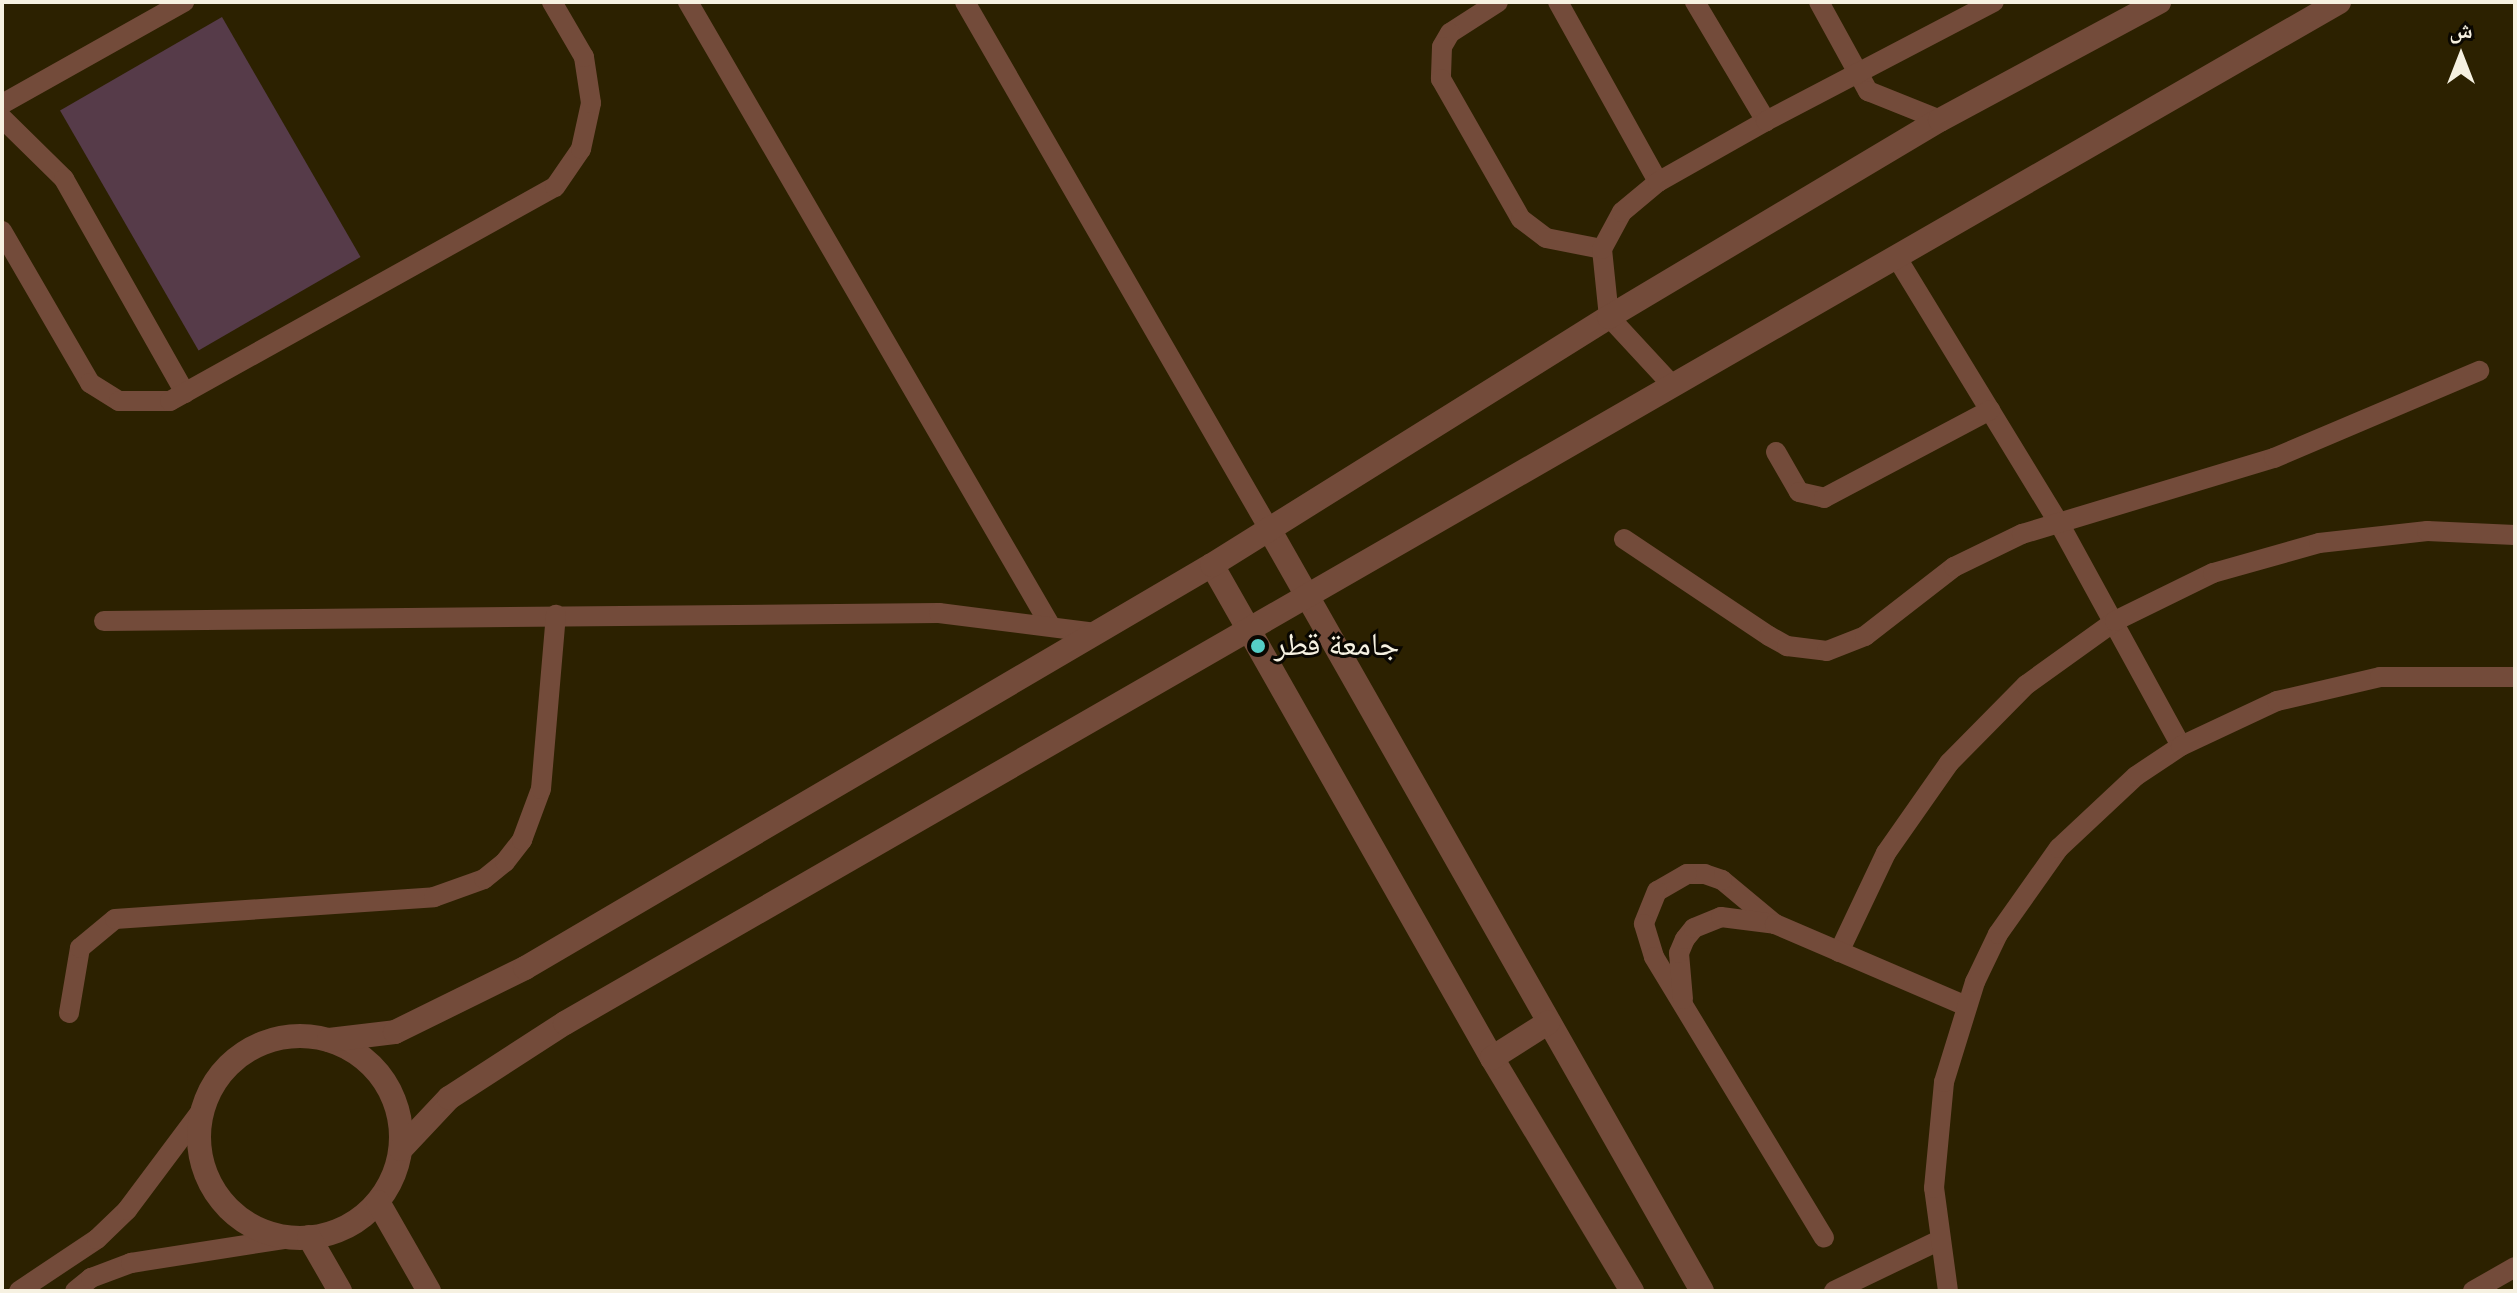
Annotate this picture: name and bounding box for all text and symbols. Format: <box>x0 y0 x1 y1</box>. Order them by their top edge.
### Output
text: ش <box>2449 15 2473 48</box>
north arrow <box>2421 16 2501 96</box>
place label: جامعة قطر <box>1274 627 1399 665</box>
marker: جامعة قطر <box>1249 637 1267 655</box>

